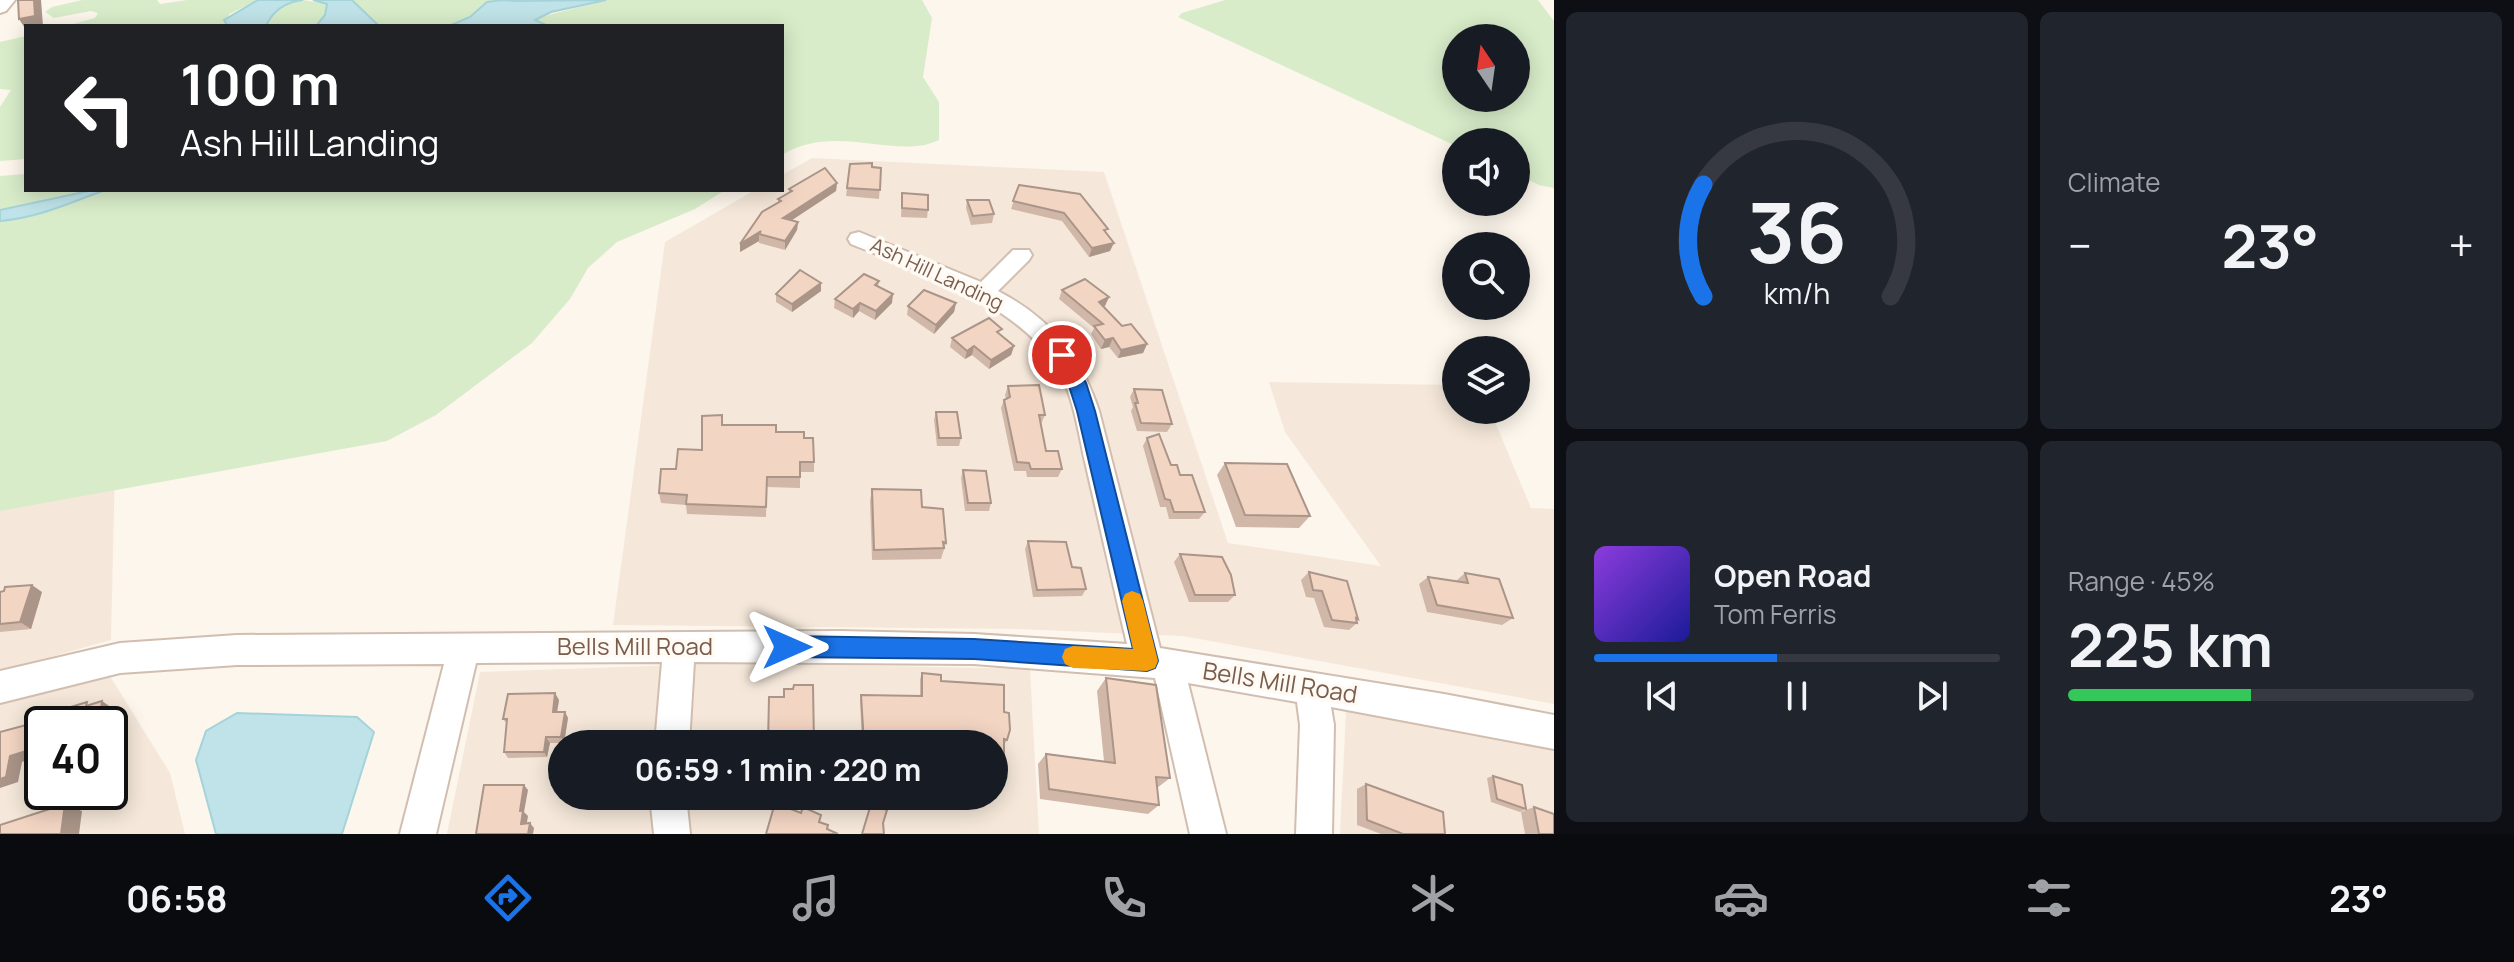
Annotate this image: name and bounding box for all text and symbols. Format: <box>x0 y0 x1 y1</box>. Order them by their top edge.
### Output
north arrow <box>1442 24 1530 112</box>
map controls <box>1442 24 1530 424</box>
text: 100 m <box>180 45 340 122</box>
icon: left <box>48 56 152 160</box>
text: Ash Hill Landing <box>180 118 439 167</box>
button: sound <box>1442 128 1530 216</box>
text: Climate <box>2068 164 2160 200</box>
text: 36 <box>1747 173 1847 287</box>
text: 23° <box>2221 204 2319 286</box>
text: − <box>2068 215 2092 275</box>
text: + <box>2449 215 2474 275</box>
street label: Ash Hill Landing <box>866 231 1008 316</box>
button: search <box>1442 232 1530 320</box>
text: km/h <box>1764 274 1830 313</box>
pin <box>1028 321 1096 389</box>
icon: arrive <box>1040 333 1084 377</box>
button: layers <box>1442 336 1530 424</box>
text: Open Road <box>1714 555 1871 596</box>
text: Range · 45% <box>2068 563 2215 599</box>
text: Tom Ferris <box>1714 596 1836 632</box>
text: 225 km <box>2068 603 2273 685</box>
position arrow <box>745 605 829 689</box>
street label: Bells Mill Road <box>557 629 713 662</box>
street label: Bells Mill Road <box>1201 653 1360 710</box>
icon: previous <box>1640 674 1684 718</box>
icon: pause <box>1775 674 1819 718</box>
icon: next <box>1910 674 1954 718</box>
speed limit sign: 40 <box>24 706 128 810</box>
text: 06:59 · 1 min · 220 m <box>635 749 921 790</box>
icon: directions <box>480 870 536 926</box>
icon: music <box>788 870 844 926</box>
icon: phone <box>1096 870 1152 926</box>
icon: climate <box>1405 870 1461 926</box>
icon: car <box>1713 870 1769 926</box>
icon: filters <box>2021 870 2077 926</box>
text: 06:58 <box>126 874 228 923</box>
text: 23° <box>2329 874 2388 923</box>

